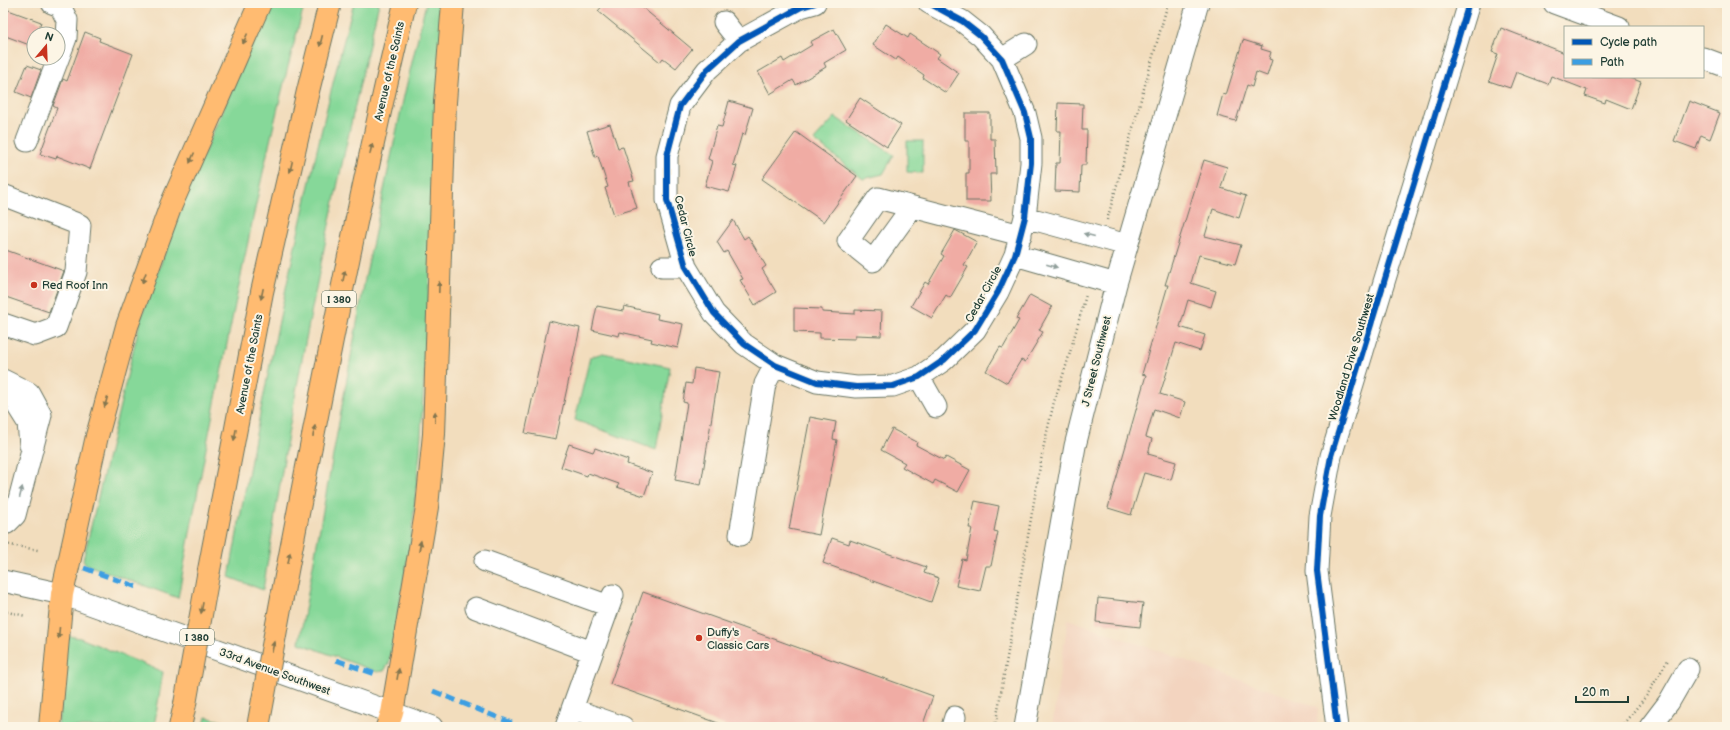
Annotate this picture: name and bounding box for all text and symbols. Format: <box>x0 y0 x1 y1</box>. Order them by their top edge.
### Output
street label: Avenue of the Saints <box>372 20 407 122</box>
north arrow <box>26 26 66 66</box>
legend <box>1564 26 1704 78</box>
text: N <box>43 30 55 45</box>
one-way arrow <box>241 33 247 45</box>
one-way arrow <box>317 35 323 47</box>
text: Cycle path <box>1600 35 1657 50</box>
text: Path <box>1600 55 1625 70</box>
one-way arrow <box>369 142 375 155</box>
one-way arrow <box>189 152 195 163</box>
one-way arrow <box>287 161 293 173</box>
street label: Cedar Circle <box>672 194 700 259</box>
one-way arrow <box>1083 232 1095 238</box>
street label: Cedar Circle <box>963 263 1005 325</box>
one-way arrow <box>1046 263 1058 269</box>
one-way arrow <box>342 270 348 282</box>
one-way arrow <box>141 273 147 285</box>
place label: Red Roof Inn <box>42 279 108 292</box>
marker: Red Roof Inn <box>29 280 39 290</box>
one-way arrow <box>436 280 442 293</box>
one-way arrow <box>259 288 265 300</box>
road number: I 380 <box>322 291 356 307</box>
street label: Woodland Drive Southwest <box>1326 292 1377 422</box>
street label: Avenue of the Saints <box>233 312 266 415</box>
street label: J Street Southwest <box>1079 314 1114 408</box>
one-way arrow <box>103 397 109 409</box>
one-way arrow <box>431 411 438 423</box>
one-way arrow <box>311 425 317 437</box>
one-way arrow <box>232 429 238 442</box>
one-way arrow <box>18 486 24 498</box>
one-way arrow <box>417 540 423 552</box>
one-way arrow <box>287 552 293 565</box>
one-way arrow <box>199 602 205 614</box>
place label: Duffy's Classic Cars <box>707 626 770 652</box>
one-way arrow <box>55 627 62 639</box>
road number: I 380 <box>180 629 214 645</box>
marker: Duffy's Classic Cars <box>694 633 704 643</box>
one-way arrow <box>270 641 276 653</box>
street label: 33rd Avenue Southwest <box>218 645 333 698</box>
one-way arrow <box>396 668 402 681</box>
scale bar <box>1576 678 1628 704</box>
text: 20 m <box>1582 685 1609 700</box>

